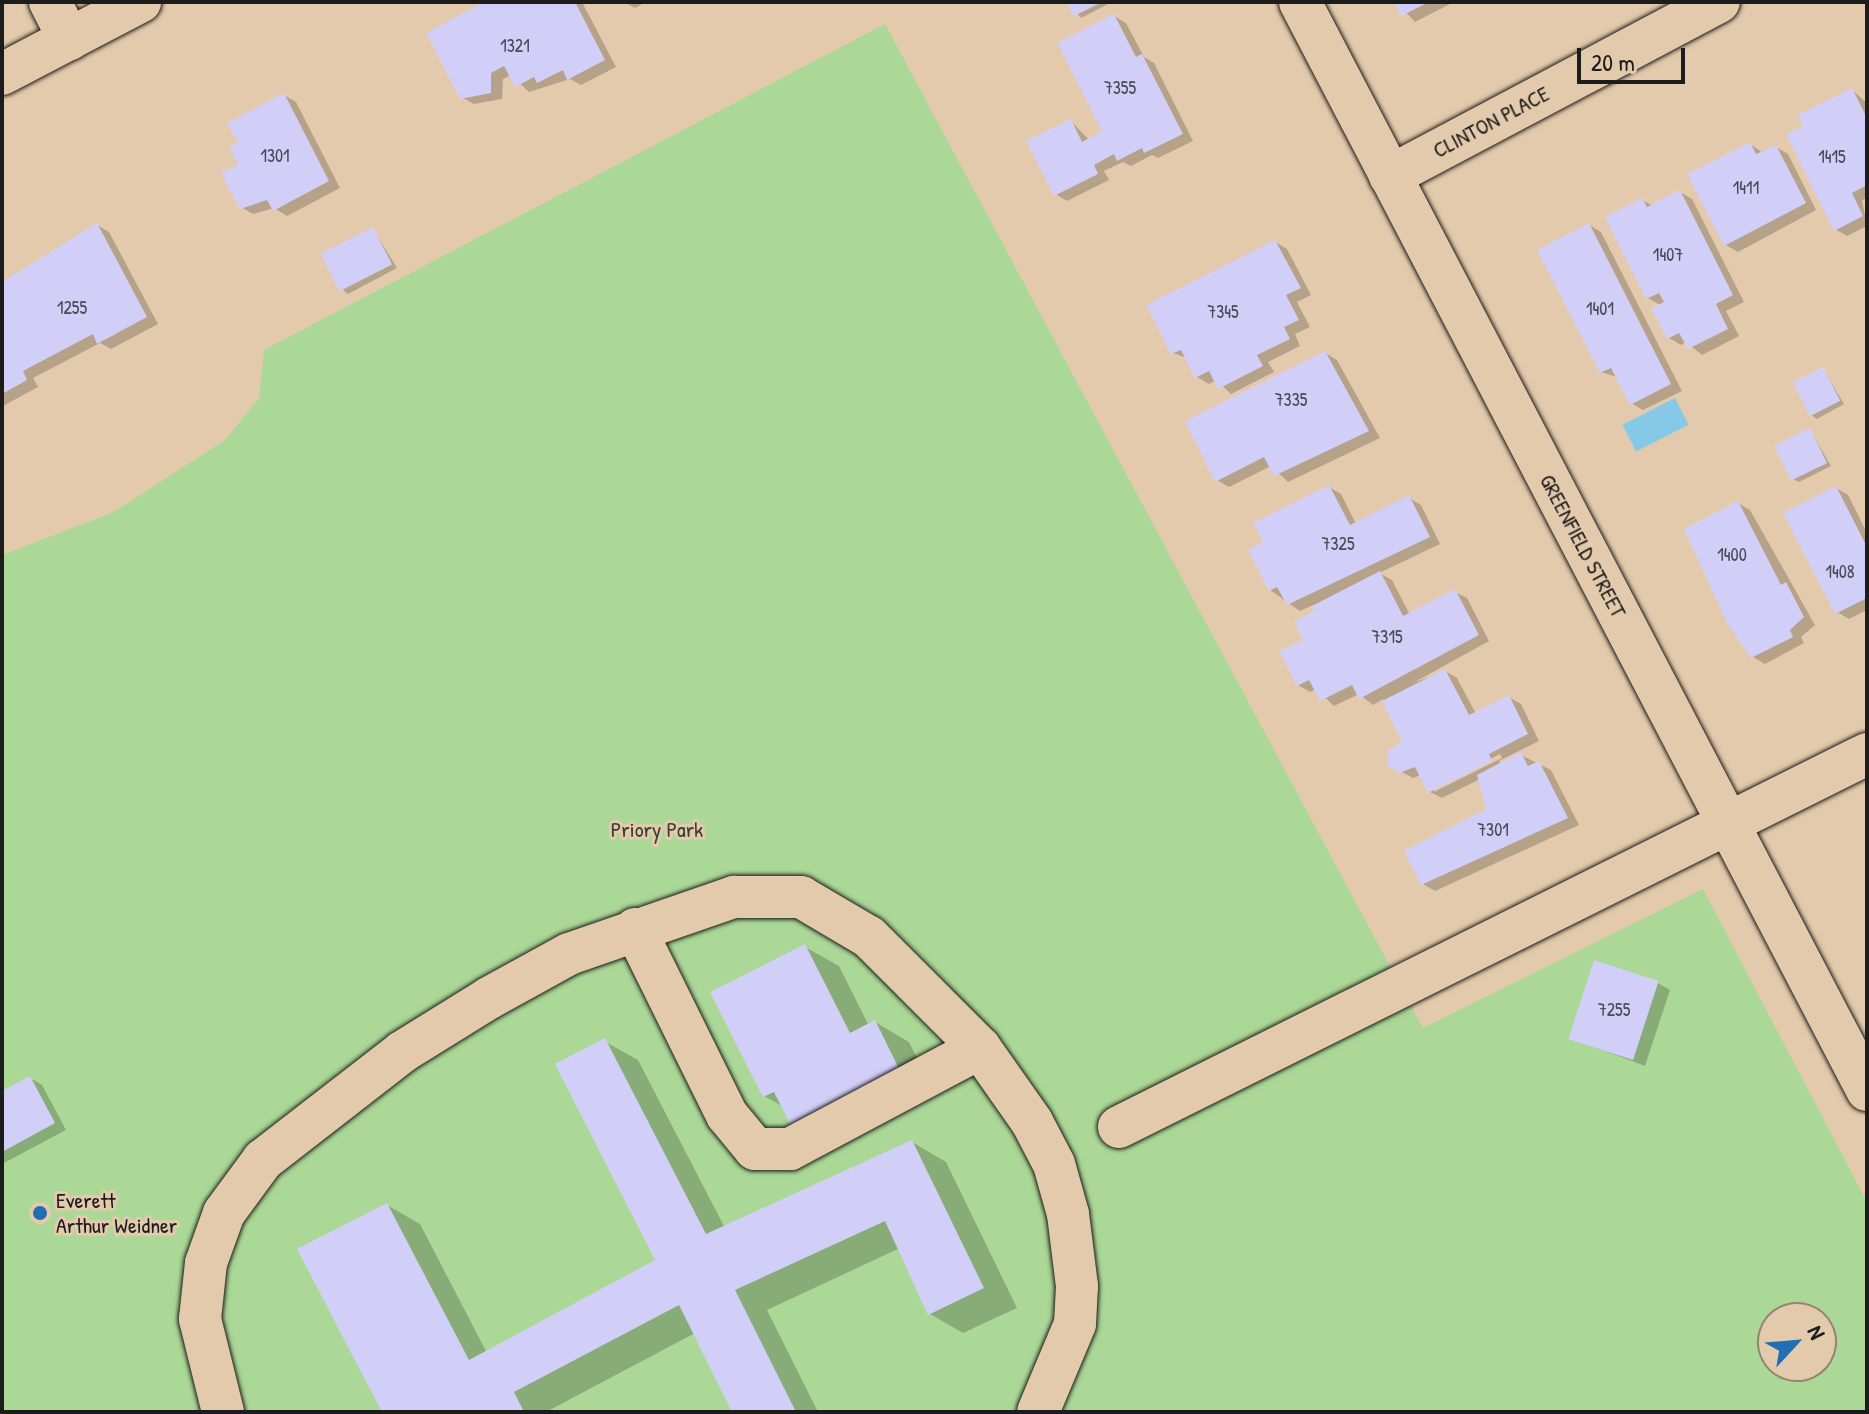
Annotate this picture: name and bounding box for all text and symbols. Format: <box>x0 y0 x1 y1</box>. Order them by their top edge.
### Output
scale bar <box>1581 32 1689 82</box>
house number: 1321 <box>500 35 530 57</box>
text: 20 m <box>1591 46 1635 78</box>
house number: 7355 <box>1104 77 1136 99</box>
street label: CLINTON PLACE <box>1428 80 1554 164</box>
house number: 1301 <box>260 145 290 167</box>
house number: 1415 <box>1818 146 1846 168</box>
house number: 1411 <box>1733 177 1759 199</box>
house number: 1407 <box>1653 244 1683 266</box>
house number: 1255 <box>57 297 87 319</box>
house number: 1401 <box>1586 298 1614 320</box>
house number: 7345 <box>1207 301 1239 323</box>
house number: 7335 <box>1275 389 1307 411</box>
street label: GREENFIELD STREET <box>1534 470 1632 622</box>
house number: 7325 <box>1321 533 1355 555</box>
house number: 1400 <box>1717 544 1747 566</box>
house number: 1408 <box>1825 561 1855 583</box>
house number: 7315 <box>1371 626 1403 648</box>
park label: Priory Park <box>611 817 703 843</box>
house number: 7301 <box>1477 819 1509 841</box>
house number: 7255 <box>1598 999 1630 1021</box>
place label: Everett Arthur Weidner <box>56 1187 177 1238</box>
marker: Everett Arthur Weidner <box>31 1204 49 1222</box>
north arrow <box>1757 1302 1837 1382</box>
text: N <box>1801 1321 1833 1344</box>

